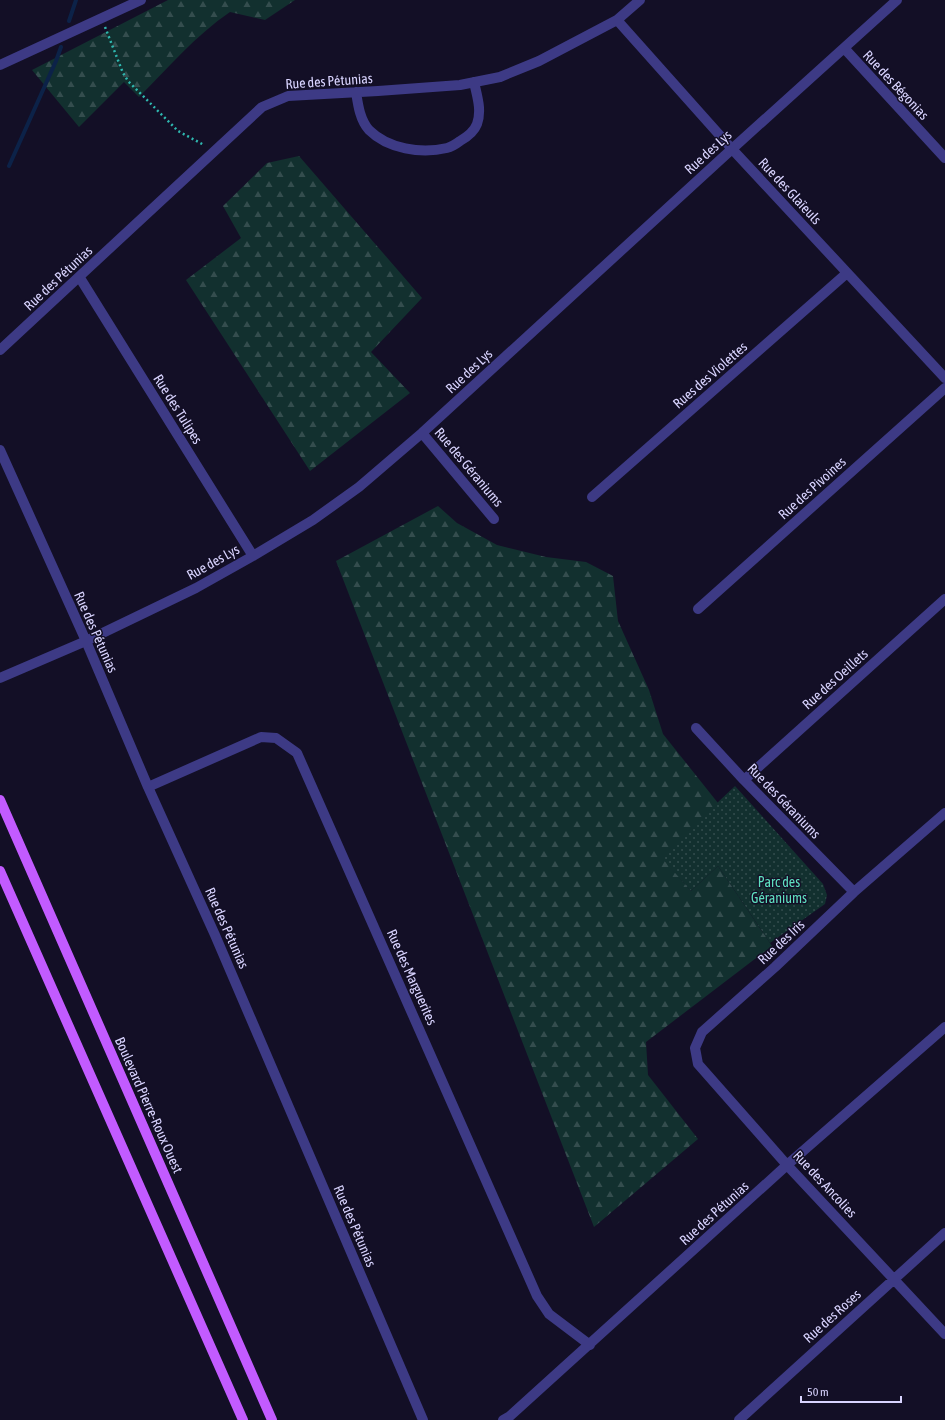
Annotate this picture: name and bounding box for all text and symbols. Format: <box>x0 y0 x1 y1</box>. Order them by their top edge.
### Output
street label: Rue des Bégonias <box>860 47 932 123</box>
street label: Rue des Pétunias <box>285 70 373 92</box>
street label: Rue des Lys <box>681 127 735 177</box>
street label: Rue des Glaïeuls <box>755 155 825 227</box>
street label: Rue des Pétunias <box>21 242 95 314</box>
street label: Rues des Violettes <box>670 339 750 411</box>
street label: Rue des Lys <box>442 345 496 396</box>
street label: Rue des Tulipes <box>150 371 206 447</box>
street label: Rue des Géraniums <box>431 424 507 510</box>
street label: Rue des Pivoines <box>775 454 849 522</box>
street label: Rue des Lys <box>184 541 242 583</box>
street label: Rue des Pétunias <box>71 589 121 675</box>
street label: Rue des Oeillets <box>799 645 871 712</box>
street label: Rue des Géraniums <box>744 760 824 842</box>
park label: Parc des Géraniums <box>751 874 807 906</box>
street label: Rue des Pétunias <box>202 885 252 971</box>
street label: Rue des Iris <box>754 916 808 968</box>
street label: Rue des Marguerites <box>384 927 440 1027</box>
street label: Boulevard Pierre-Roux Ouest <box>112 1035 186 1175</box>
street label: Rue des Ancolies <box>790 1147 860 1221</box>
street label: Rue des Pétunias <box>676 1178 752 1248</box>
street label: Rue des Pétunias <box>331 1183 379 1269</box>
street label: Rue des Roses <box>800 1286 864 1346</box>
scale bar <box>801 1378 901 1404</box>
text: 50 m <box>807 1385 829 1399</box>

